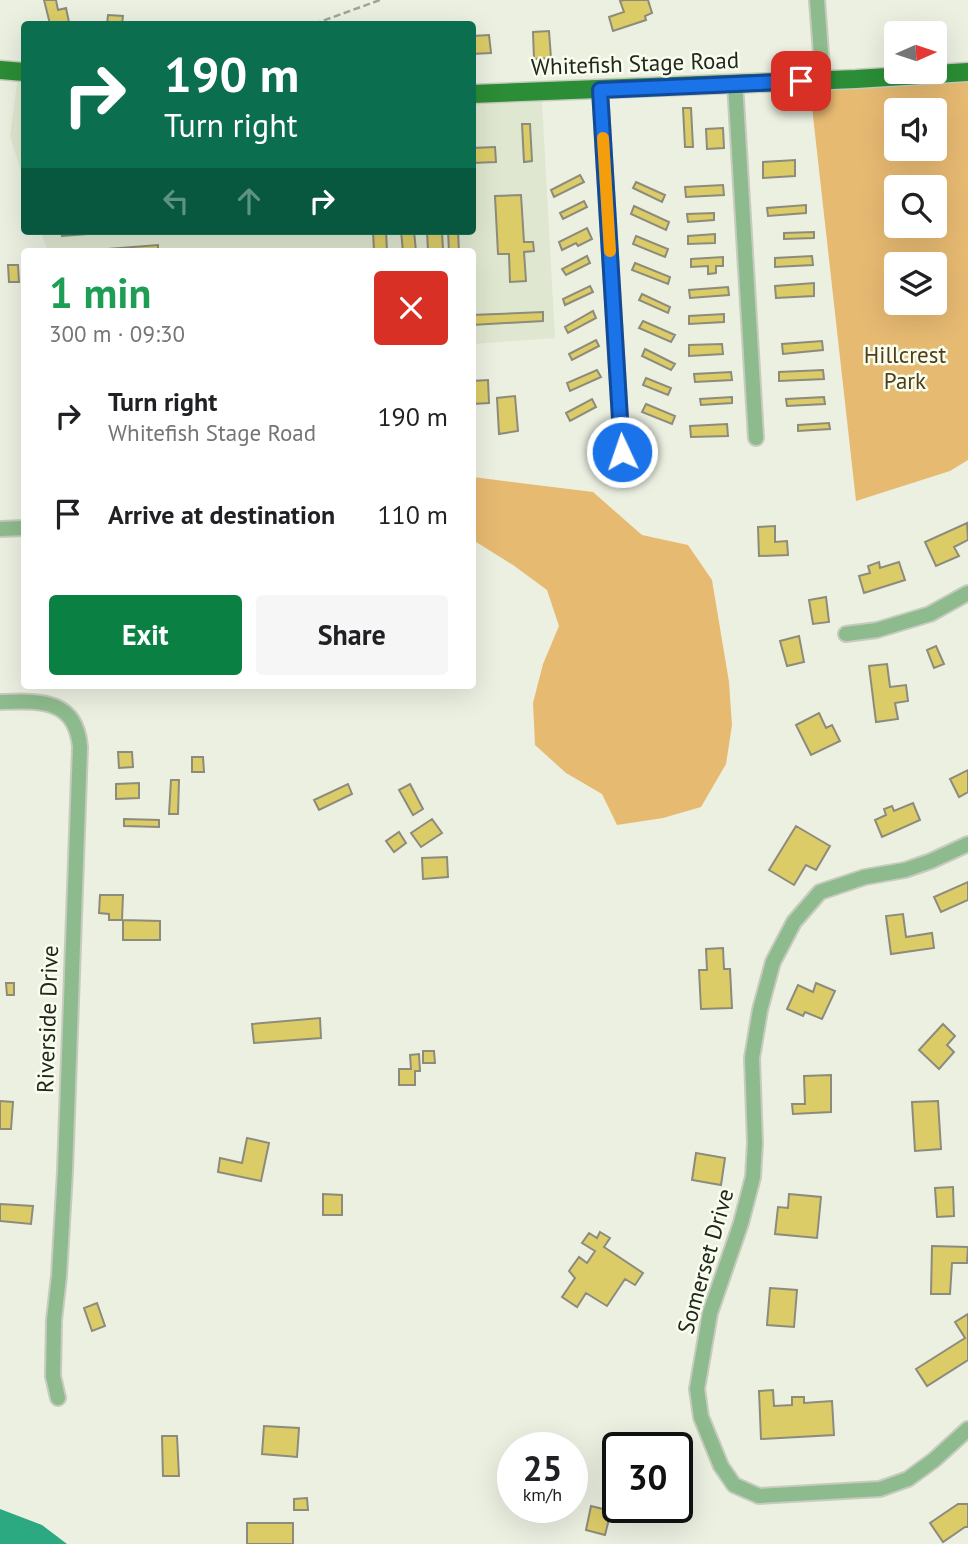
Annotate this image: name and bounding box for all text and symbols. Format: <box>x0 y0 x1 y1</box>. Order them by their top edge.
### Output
north arrow <box>884 21 947 84</box>
map controls <box>884 21 947 315</box>
text: 190 m <box>164 42 299 106</box>
street label: Whitefish Stage Road <box>530 45 740 81</box>
icon: right <box>49 49 140 140</box>
pin <box>771 51 831 111</box>
icon: arrive <box>782 62 820 100</box>
button: sound <box>884 98 947 161</box>
text: Turn right <box>164 104 298 146</box>
button: search <box>884 175 947 238</box>
icon: left <box>157 182 195 220</box>
icon: ahead <box>230 182 268 220</box>
icon: right <box>303 182 341 220</box>
button: layers <box>884 252 947 315</box>
text: 1 min <box>49 265 151 320</box>
button: close <box>374 271 448 345</box>
text: 300 m · 09:30 <box>49 319 185 348</box>
park label: Hillcrest Park <box>864 340 946 395</box>
text: Turn right <box>108 385 217 418</box>
icon: right <box>49 397 87 435</box>
text: 190 m <box>377 400 448 433</box>
position arrow <box>585 415 659 489</box>
text: Whitefish Stage Road <box>108 418 316 447</box>
icon: arrive <box>49 495 87 533</box>
text: Arrive at destination <box>108 498 335 531</box>
text: 110 m <box>377 498 448 531</box>
button: Exit <box>49 595 242 675</box>
button: Share <box>256 595 448 675</box>
street label: Riverside Drive <box>30 945 64 1093</box>
street label: Somerset Drive <box>670 1185 740 1337</box>
speed limit sign: 30 <box>602 1432 693 1523</box>
text: 25 <box>523 1445 562 1491</box>
text: km/h <box>523 1483 562 1506</box>

